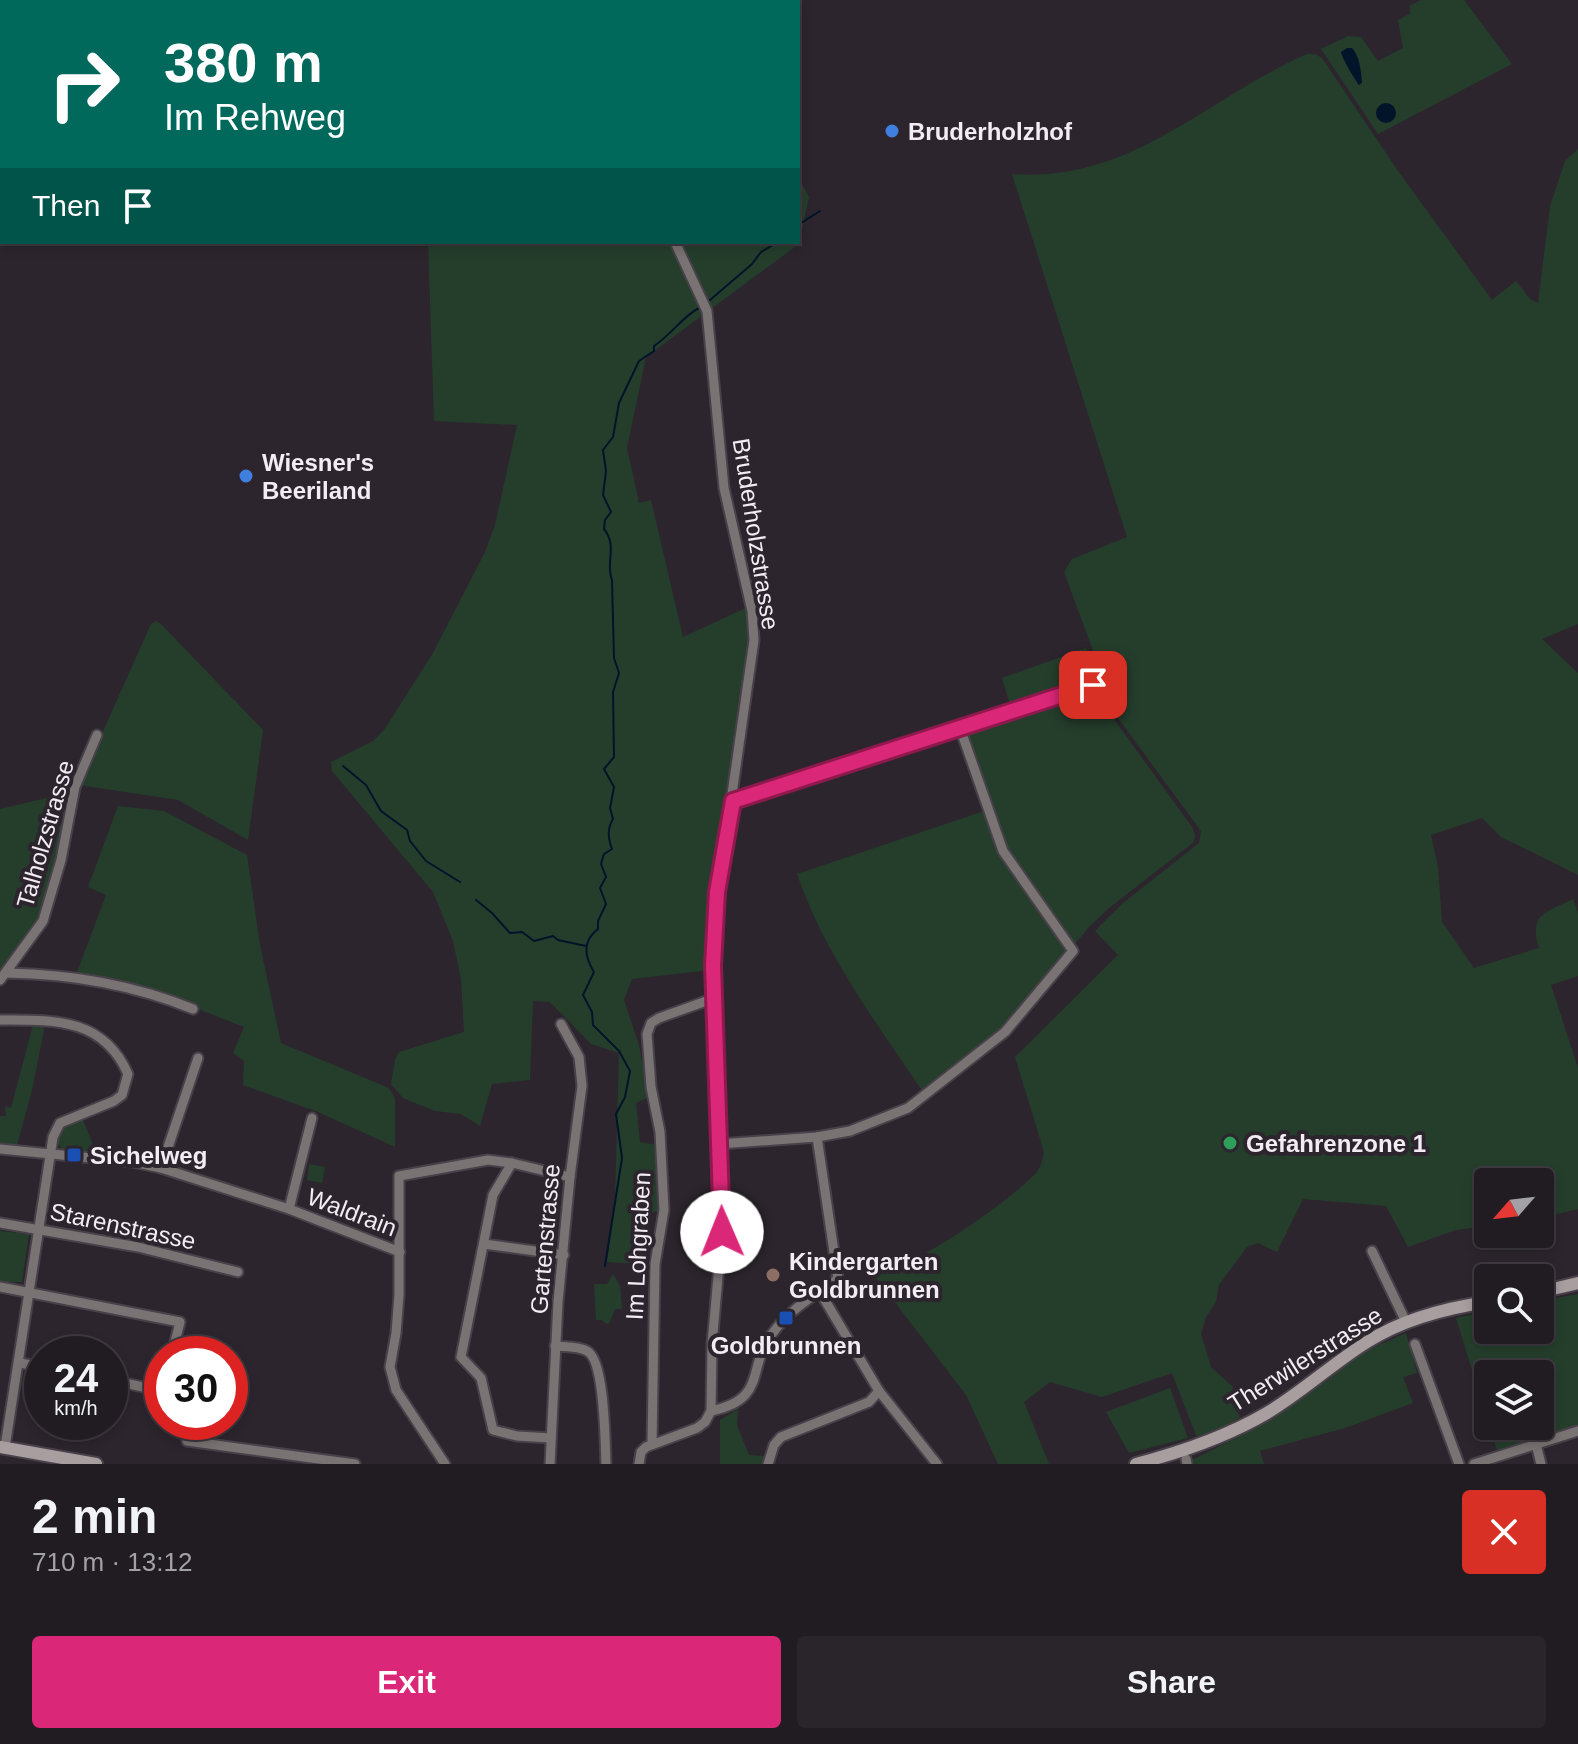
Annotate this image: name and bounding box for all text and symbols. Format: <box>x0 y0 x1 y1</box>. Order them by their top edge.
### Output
text: 380 m <box>164 31 323 94</box>
icon: right <box>32 32 136 136</box>
text: Im Rehweg <box>164 97 346 138</box>
place label: Bruderholzhof <box>908 118 1073 145</box>
marker: Bruderholzhof <box>883 122 901 140</box>
icon: arrive <box>116 184 160 228</box>
text: Then <box>32 189 100 222</box>
street label: Bruderholzstrasse <box>728 436 784 632</box>
place label: Wiesner's Beeriland <box>262 449 374 504</box>
marker: Wiesner's Beeriland <box>237 467 255 485</box>
pin <box>1059 651 1127 719</box>
icon: arrive <box>1071 663 1115 707</box>
street label: Talholzstrasse <box>11 757 79 911</box>
place label: Gefahrenzone 1 <box>1246 1130 1426 1157</box>
marker: Gefahrenzone 1 <box>1221 1134 1239 1152</box>
place label: Sichelweg <box>90 1142 207 1169</box>
marker: Sichelweg <box>65 1146 83 1164</box>
street label: Gartenstrasse <box>525 1163 565 1315</box>
north arrow <box>1474 1168 1554 1248</box>
map controls <box>1474 1168 1554 1440</box>
street label: Im Lohgraben <box>621 1171 655 1321</box>
street label: Waldrain <box>303 1183 401 1241</box>
position arrow <box>680 1190 764 1274</box>
street label: Starenstrasse <box>48 1197 198 1255</box>
place label: Kindergarten Goldbrunnen <box>789 1248 940 1303</box>
button: search <box>1474 1264 1554 1344</box>
marker: Kindergarten Goldbrunnen <box>764 1266 782 1284</box>
street label: Therwilerstrasse <box>1223 1301 1387 1417</box>
marker: Goldbrunnen <box>777 1309 795 1327</box>
place label: Goldbrunnen <box>711 1332 861 1359</box>
speed limit sign: 30 <box>144 1336 248 1440</box>
text: 24 <box>54 1356 98 1400</box>
button: layers <box>1474 1360 1554 1440</box>
text: km/h <box>54 1397 98 1419</box>
text: 2 min <box>32 1490 157 1543</box>
button: close <box>1462 1490 1546 1574</box>
text: 710 m · 13:12 <box>32 1547 192 1577</box>
button: Exit <box>32 1636 781 1728</box>
button: Share <box>797 1636 1546 1728</box>

